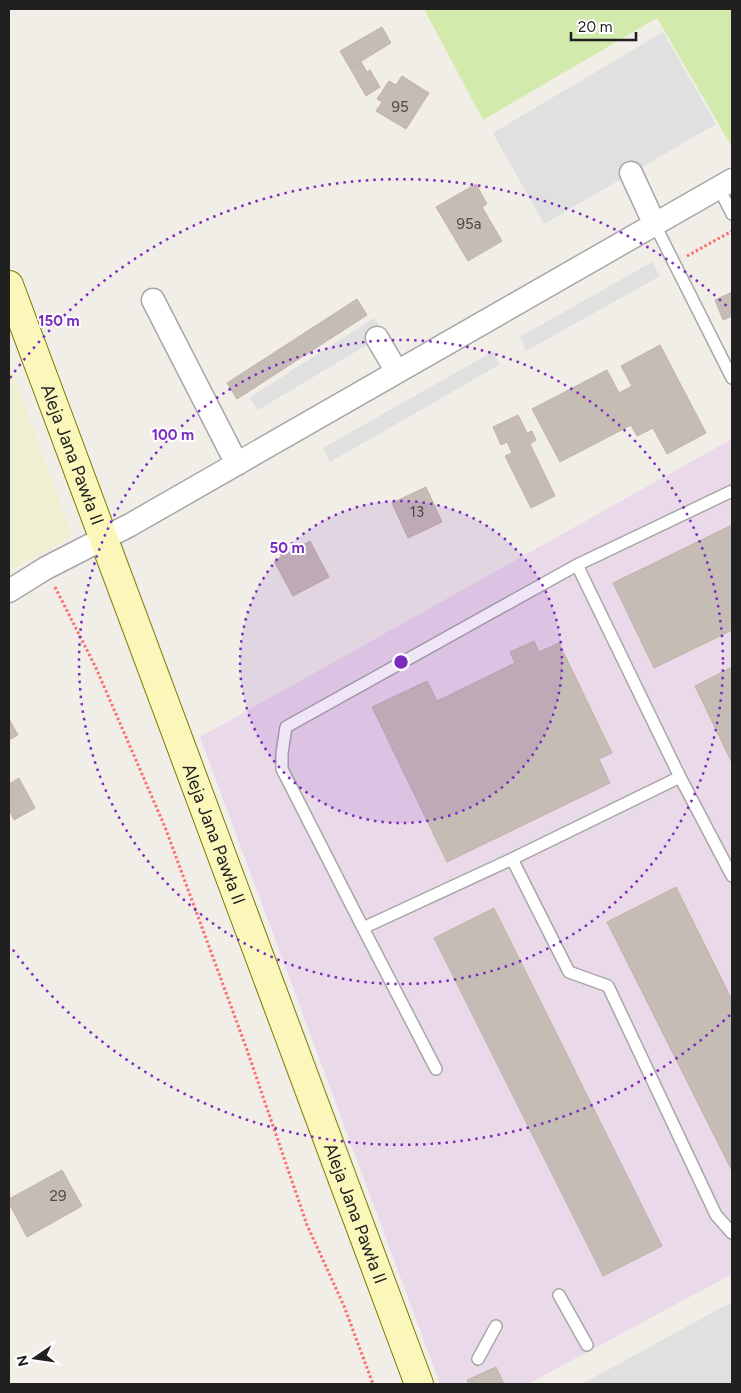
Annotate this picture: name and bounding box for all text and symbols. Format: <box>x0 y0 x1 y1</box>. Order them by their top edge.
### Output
scale bar <box>571 10 636 42</box>
text: 20 m <box>578 18 612 36</box>
house number: 95 <box>391 98 409 116</box>
house number: 95a <box>457 215 481 233</box>
text: 150 m <box>38 312 80 330</box>
street label: Aleja Jana Pawła II <box>36 381 109 528</box>
text: 100 m <box>152 426 194 444</box>
house number: 13 <box>410 503 424 521</box>
text: 50 m <box>269 539 305 557</box>
centre of rings <box>392 653 410 671</box>
street label: Aleja Jana Pawła II <box>178 761 250 907</box>
street label: Aleja Jana Pawła II <box>319 1140 392 1287</box>
house number: 29 <box>50 1187 66 1205</box>
north arrow <box>10 1333 60 1383</box>
text: N <box>13 1354 32 1368</box>

